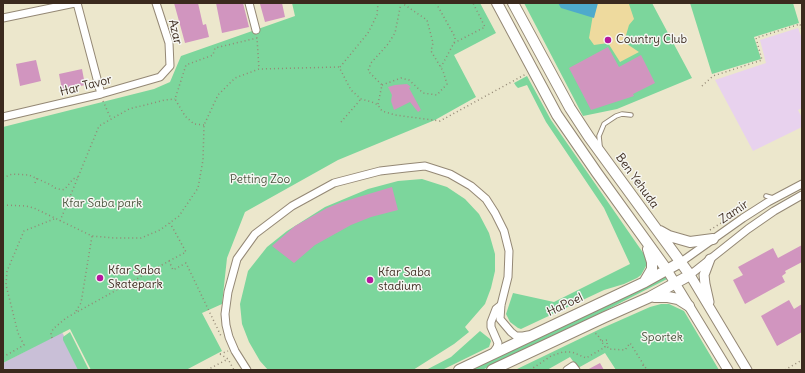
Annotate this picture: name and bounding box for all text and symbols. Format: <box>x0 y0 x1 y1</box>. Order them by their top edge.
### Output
street label: Azar <box>165 18 185 46</box>
place label: Country Club <box>616 33 687 47</box>
marker: Country Club <box>603 35 613 45</box>
street label: Har Tavor <box>59 73 113 99</box>
street label: Ben Yehuda <box>612 151 662 211</box>
park label: Petting Zoo <box>230 173 290 187</box>
park label: Kfar Saba park <box>62 197 142 211</box>
street label: Zamir <box>717 197 751 227</box>
place label: Kfar Saba Skatepark <box>108 264 163 292</box>
place label: Kfar Saba stadium <box>378 266 431 294</box>
marker: Kfar Saba Skatepark <box>95 273 105 283</box>
marker: Kfar Saba stadium <box>365 275 375 285</box>
street label: HaPoel <box>545 290 585 320</box>
park label: Sportek <box>641 331 683 345</box>

